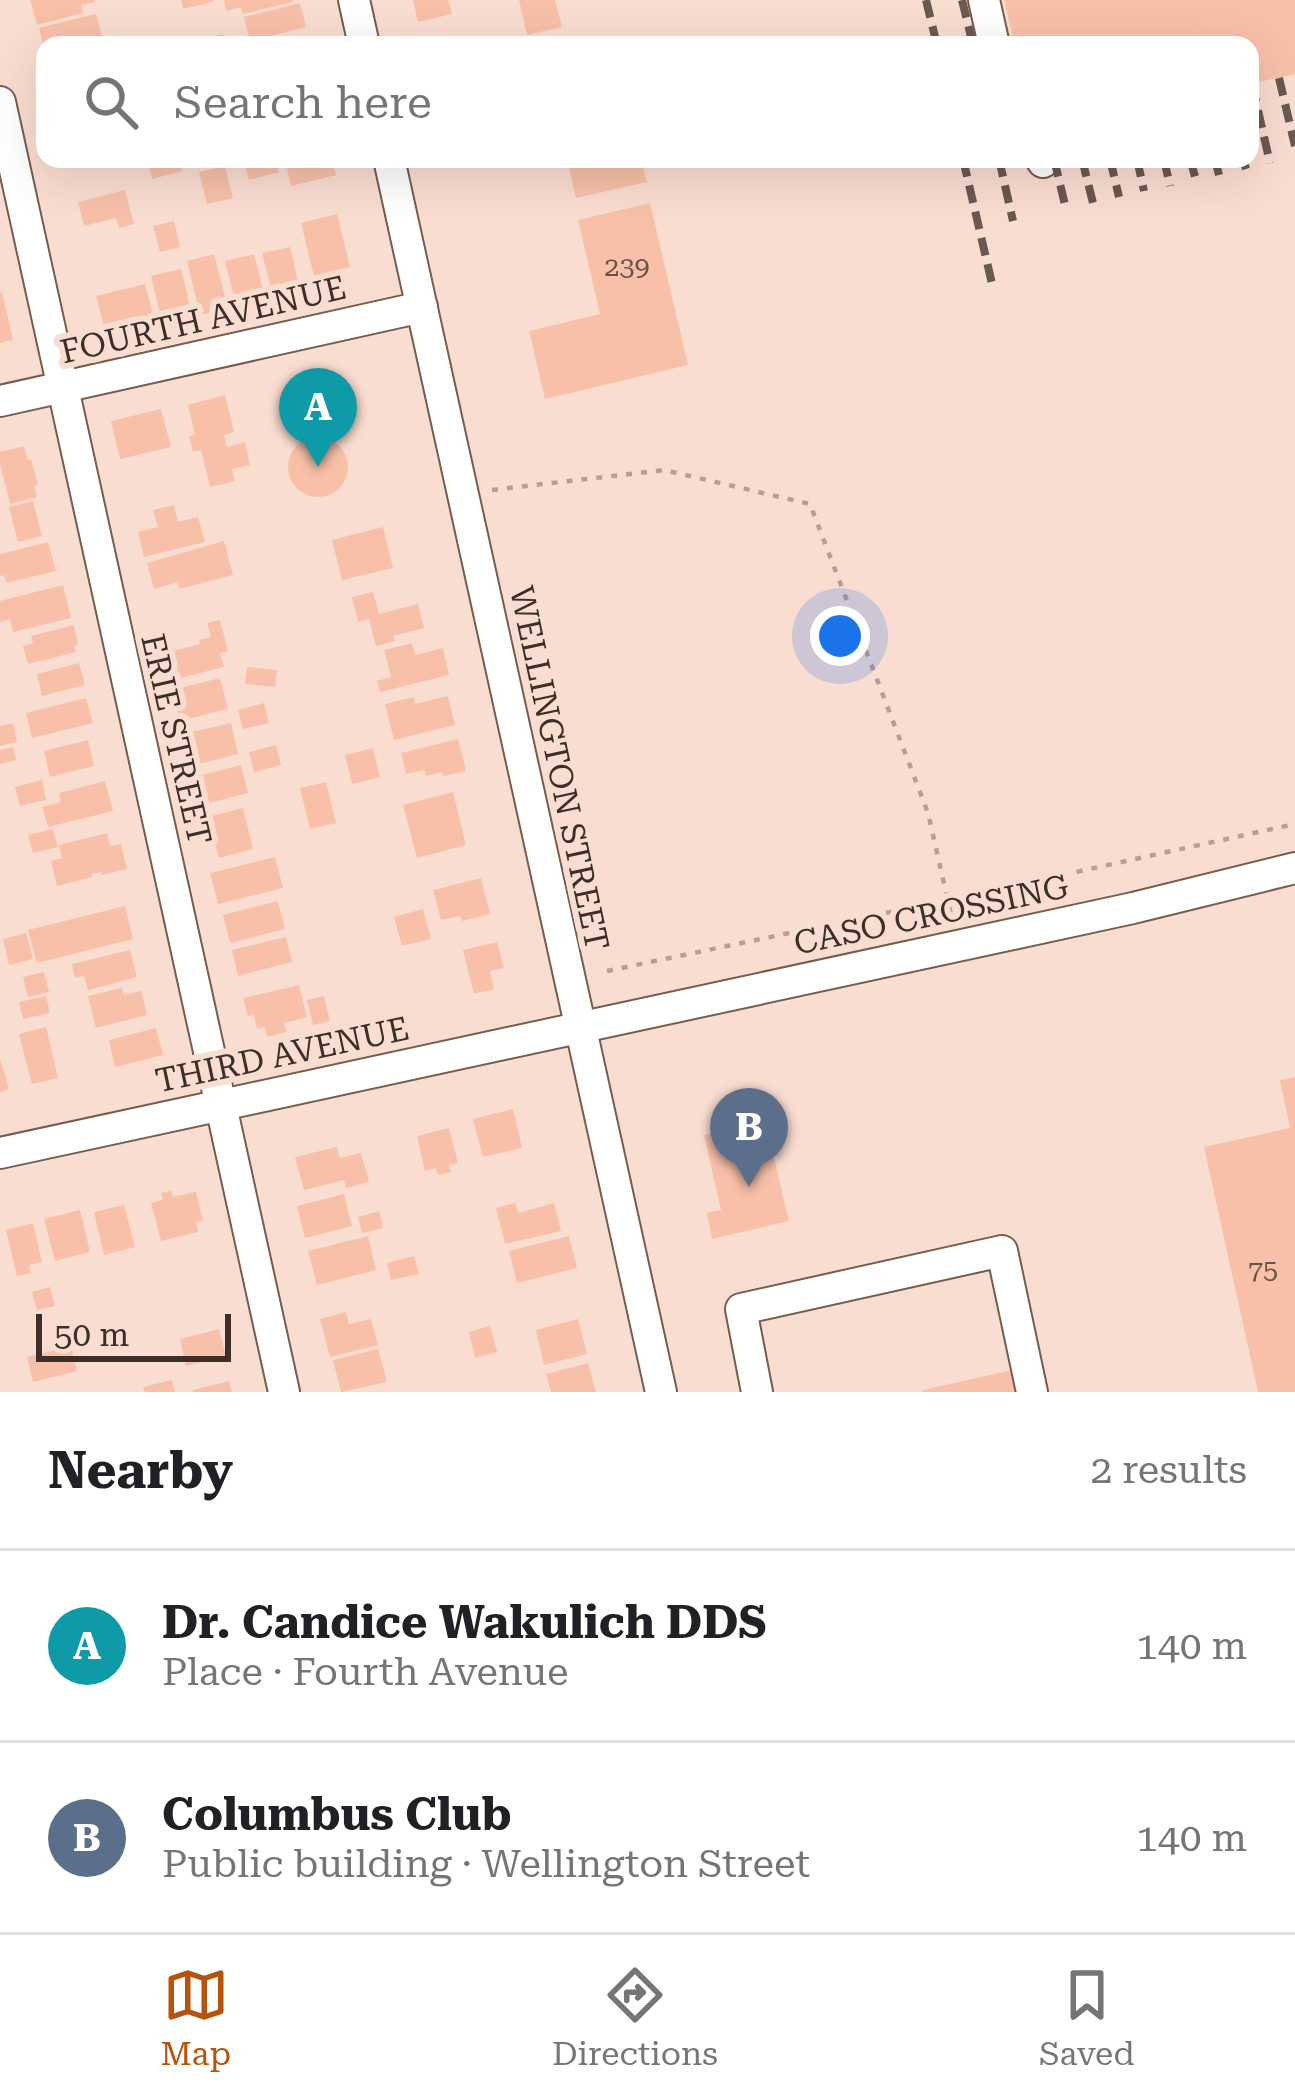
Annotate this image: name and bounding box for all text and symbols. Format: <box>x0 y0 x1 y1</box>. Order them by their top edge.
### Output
search box <box>36 36 1259 168</box>
icon: search <box>78 69 144 135</box>
text: Search here <box>174 76 432 129</box>
house number: 239 <box>604 251 650 283</box>
street label: FOURTH AVENUE <box>56 268 350 371</box>
pin: A <box>279 368 357 467</box>
street label: WELLINGTON STREET <box>502 582 617 954</box>
your location <box>810 606 870 666</box>
street label: ERIE STREET <box>133 630 220 848</box>
street label: CASO CROSSING <box>790 866 1072 963</box>
street label: THIRD AVENUE <box>152 1009 412 1100</box>
pin: B <box>710 1088 788 1187</box>
house number: 75 <box>1248 1254 1278 1286</box>
scale bar <box>36 1308 231 1361</box>
text: 50 m <box>54 1315 129 1354</box>
text: Nearby <box>48 1441 233 1500</box>
text: 2 results <box>1090 1447 1247 1493</box>
text: Dr. Candice Wakulich DDS <box>162 1596 766 1649</box>
text: A <box>73 1623 101 1669</box>
text: 140 m <box>1136 1623 1247 1669</box>
text: Place · Fourth Avenue <box>162 1649 568 1695</box>
text: Columbus Club <box>162 1788 512 1841</box>
text: B <box>73 1815 101 1861</box>
text: 140 m <box>1136 1815 1247 1861</box>
text: Public building · Wellington Street <box>162 1841 810 1887</box>
tab: Map <box>160 1962 231 2073</box>
tab: Directions <box>552 1962 718 2073</box>
tab: Saved <box>1039 1962 1135 2073</box>

